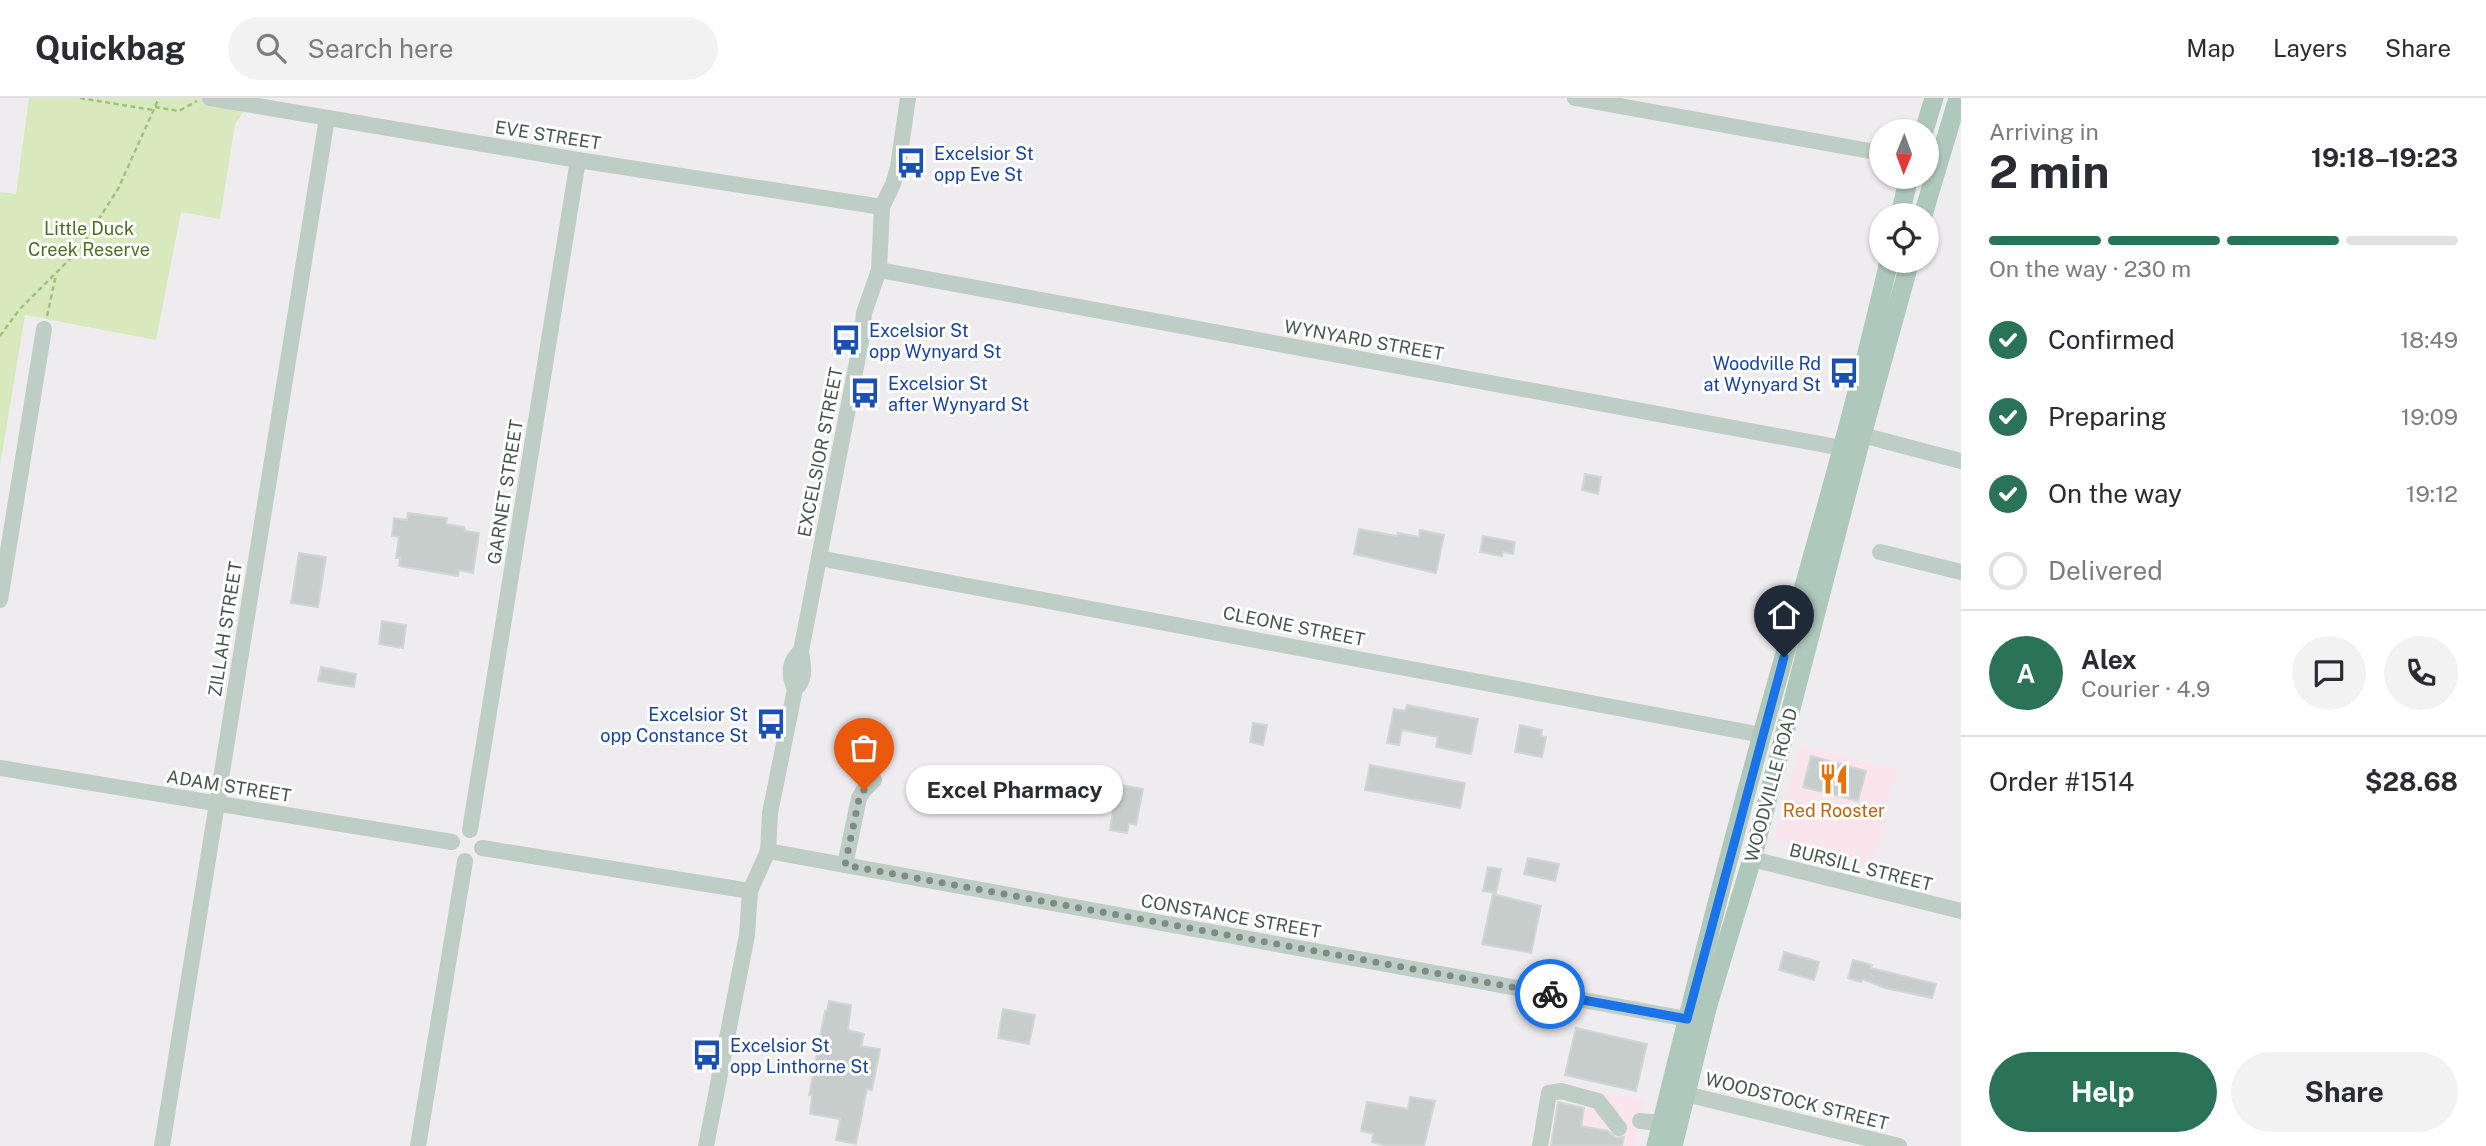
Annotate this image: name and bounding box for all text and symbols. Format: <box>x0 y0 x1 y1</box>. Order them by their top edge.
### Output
search box <box>228 17 718 80</box>
text: Quickbag <box>35 29 186 67</box>
icon: search <box>252 29 290 67</box>
text: Search here <box>308 33 454 64</box>
text: Map <box>2186 34 2235 62</box>
text: Layers <box>2273 34 2347 62</box>
text: Share <box>2385 34 2451 62</box>
street label: EVE STREET <box>494 116 603 154</box>
text: Arriving in <box>1989 118 2099 145</box>
north arrow <box>1869 119 1939 189</box>
map controls <box>1869 119 1939 273</box>
text: 19:18–19:23 <box>2311 142 2458 173</box>
place label: Excelsior St opp Eve St <box>934 143 1034 185</box>
text: 2 min <box>1989 144 2109 198</box>
bus stop icon: Excelsior St opp Eve St <box>894 146 928 180</box>
button: locate <box>1869 203 1939 273</box>
park label: Little Duck Creek Reserve <box>28 218 150 260</box>
text: On the way · 230 m <box>1989 255 2191 282</box>
street label: WYNYARD STREET <box>1282 316 1446 364</box>
place label: Excelsior St opp Wynyard St <box>869 320 1001 362</box>
icon: check <box>1989 321 2027 359</box>
bus stop icon: Excelsior St opp Wynyard St <box>829 323 863 357</box>
text: Confirmed <box>2048 324 2175 355</box>
text: 18:49 <box>2400 326 2458 353</box>
place label: Woodville Rd at Wynyard St <box>1704 353 1821 395</box>
bus stop icon: Woodville Rd at Wynyard St <box>1827 356 1861 390</box>
street label: EXCELSIOR STREET <box>793 365 847 539</box>
place label: Excelsior St after Wynyard St <box>888 373 1029 415</box>
bus stop icon: Excelsior St after Wynyard St <box>848 376 882 410</box>
icon: check <box>1989 398 2027 436</box>
text: Preparing <box>2048 401 2167 432</box>
text: 19:09 <box>2401 403 2458 430</box>
street label: GARNET STREET <box>483 418 527 566</box>
icon: check <box>1989 475 2027 513</box>
text: On the way <box>2048 478 2182 509</box>
text: 19:12 <box>2406 480 2458 507</box>
text: Delivered <box>2048 555 2163 586</box>
street label: ZILLAH STREET <box>204 560 246 698</box>
pin <box>1754 585 1814 657</box>
icon: home <box>1765 596 1803 634</box>
street label: CLEONE STREET <box>1221 602 1367 650</box>
button: chat <box>2292 636 2366 710</box>
button: phone <box>2384 636 2458 710</box>
text: Alex <box>2081 644 2137 675</box>
text: A <box>2017 658 2035 689</box>
text: Courier · 4.9 <box>2081 675 2210 702</box>
place label: Excelsior St opp Constance St <box>600 704 748 746</box>
street label: WOODVILLE ROAD <box>1740 706 1802 864</box>
bus stop icon: Excelsior St opp Constance St <box>754 707 788 741</box>
pin <box>834 718 894 790</box>
icon: bag <box>845 729 883 767</box>
restaurant icon: Red Rooster <box>1817 762 1851 796</box>
street label: ADAM STREET <box>165 766 293 806</box>
callout: Excel Pharmacy <box>906 766 1123 814</box>
text: Order #1514 <box>1989 766 2134 797</box>
text: $28.68 <box>2365 766 2458 797</box>
text: Excel Pharmacy <box>927 776 1102 803</box>
place label: Red Rooster <box>1783 800 1885 821</box>
street label: BURSILL STREET <box>1787 839 1935 895</box>
street label: CONSTANCE STREET <box>1139 890 1323 942</box>
courier <box>1515 959 1585 1029</box>
icon: bike <box>1531 975 1569 1013</box>
place label: Excelsior St opp Linthorne St <box>730 1035 869 1077</box>
bus stop icon: Excelsior St opp Linthorne St <box>690 1038 724 1072</box>
button: Help <box>1989 1052 2217 1132</box>
button: Share <box>2231 1052 2458 1132</box>
street label: WOODSTOCK STREET <box>1703 1068 1891 1134</box>

